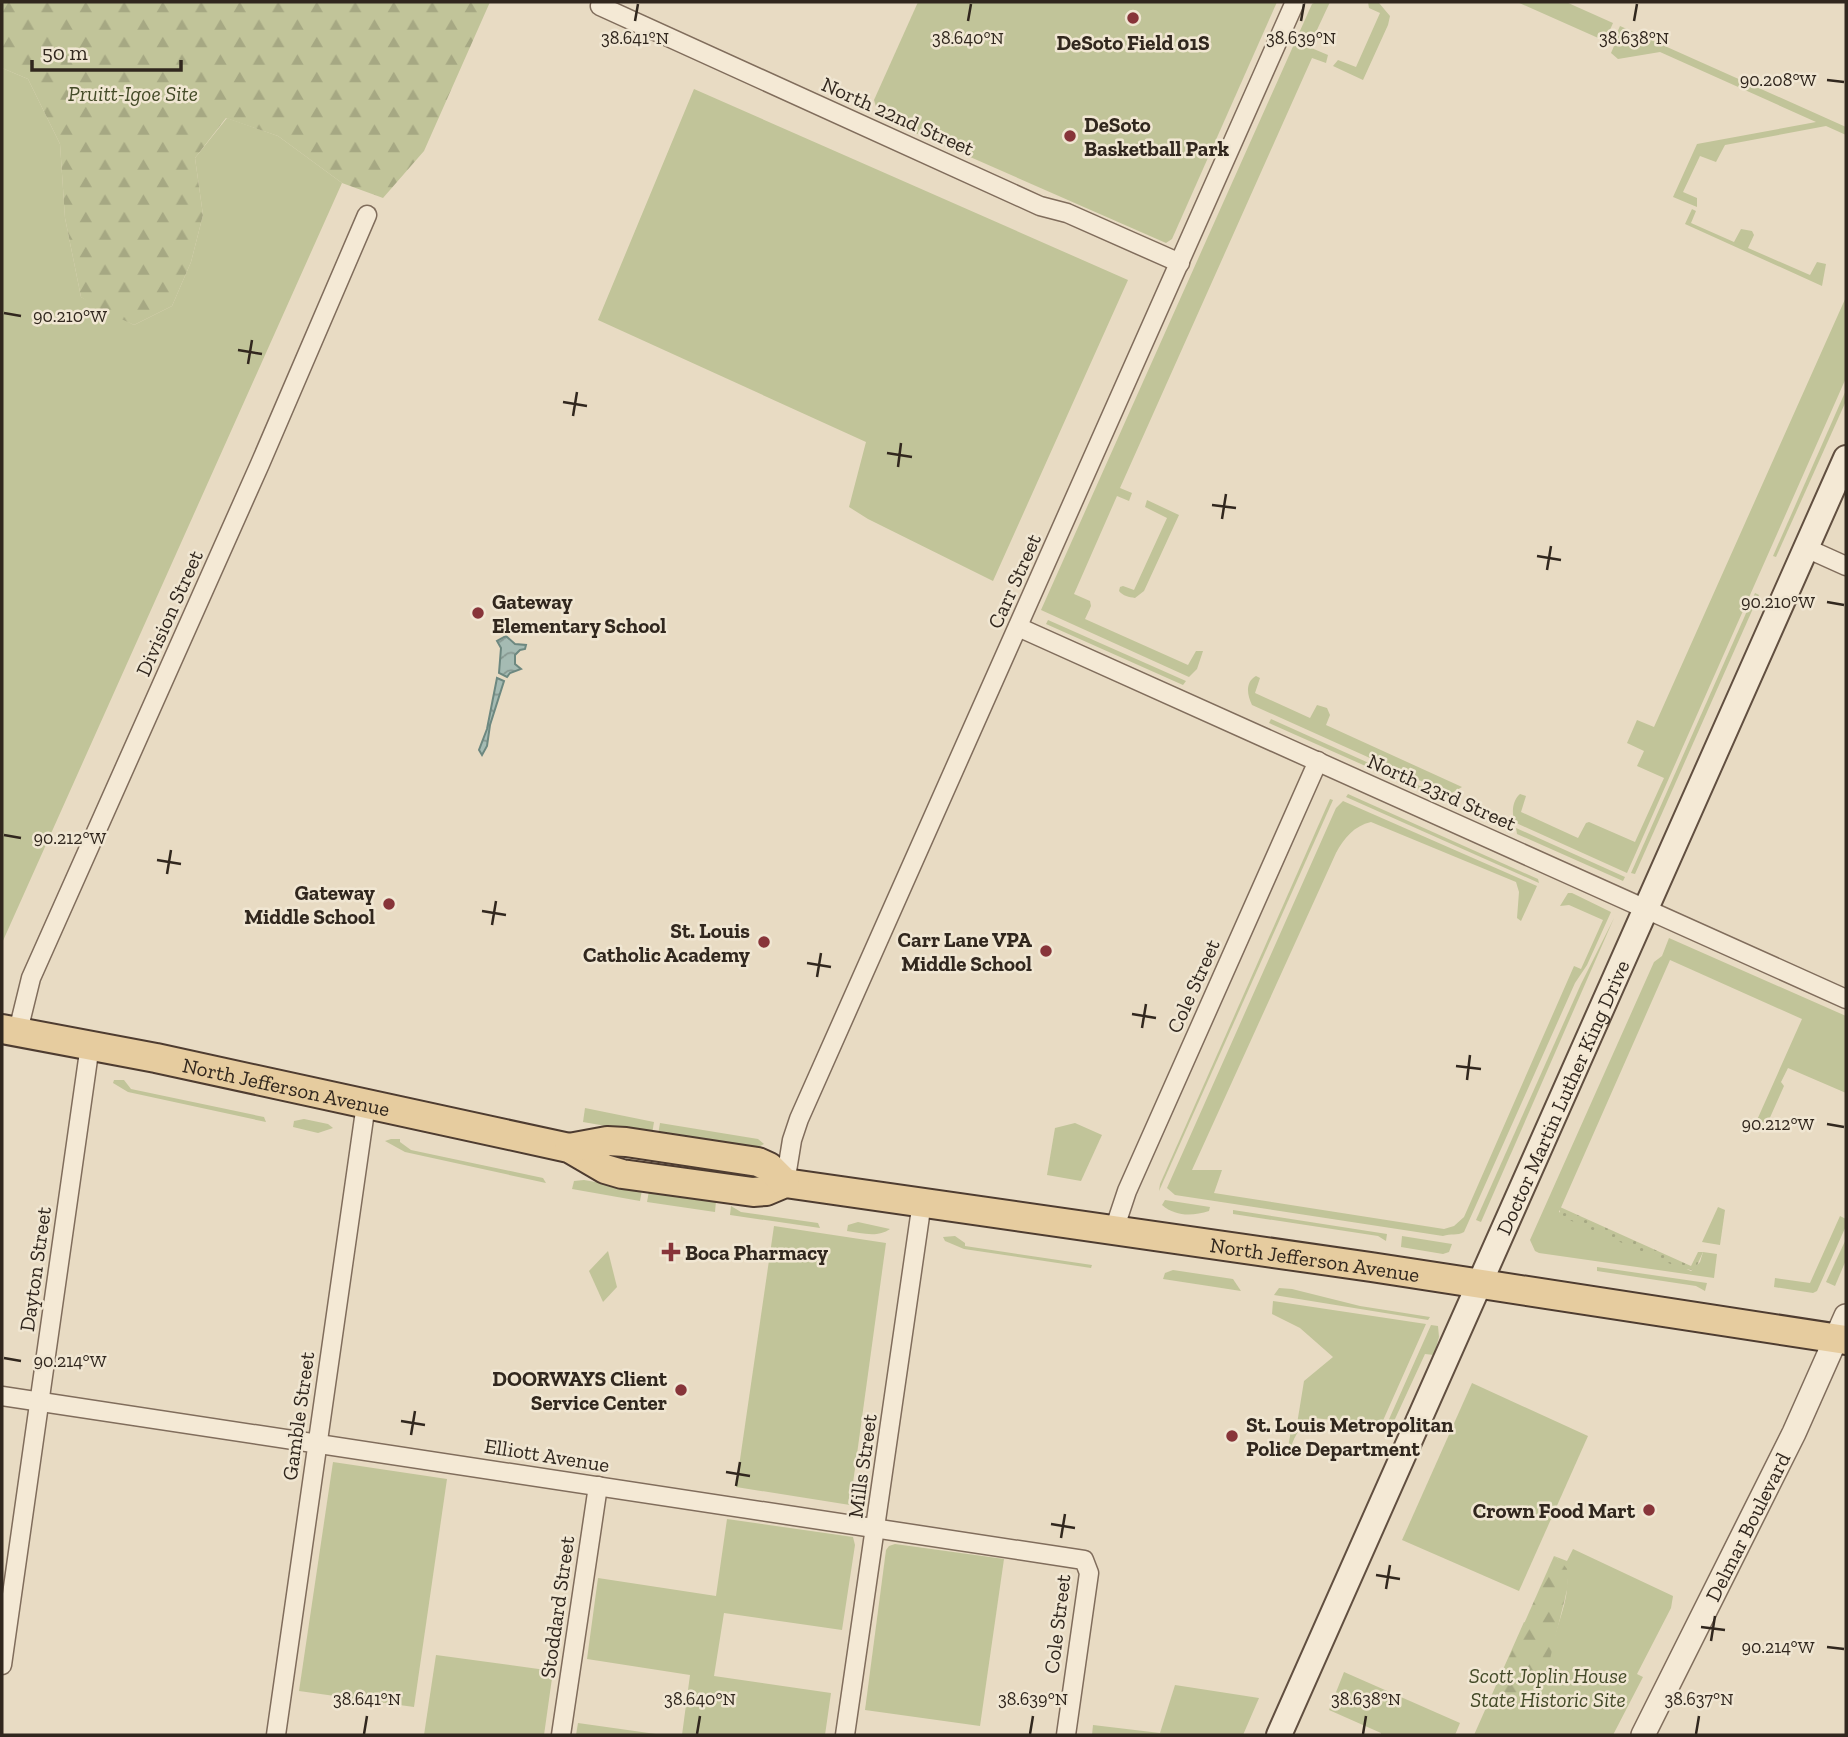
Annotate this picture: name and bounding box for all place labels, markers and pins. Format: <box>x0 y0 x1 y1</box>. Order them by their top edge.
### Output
marker: DeSoto Field 01S <box>1125 10 1141 26</box>
place label: DeSoto Field 01S <box>1056 30 1210 55</box>
place label: DeSoto Basketball Park <box>1084 112 1230 161</box>
marker: DeSoto Basketball Park <box>1062 128 1078 144</box>
place label: Gateway Elementary School <box>492 589 666 638</box>
marker: Gateway Elementary School <box>470 605 486 621</box>
place label: Gateway Middle School <box>244 880 375 929</box>
marker: Gateway Middle School <box>381 896 397 912</box>
place label: St. Louis Catholic Academy <box>583 918 750 967</box>
place label: Carr Lane VPA Middle School <box>897 927 1033 976</box>
marker: St. Louis Catholic Academy <box>756 934 772 950</box>
marker: Carr Lane VPA Middle School <box>1038 943 1054 959</box>
place label: Boca Pharmacy <box>685 1240 828 1265</box>
marker: Boca Pharmacy <box>663 1244 679 1260</box>
place label: DOORWAYS Client Service Center <box>492 1366 668 1415</box>
marker: DOORWAYS Client Service Center <box>673 1382 689 1398</box>
place label: St. Louis Metropolitan Police Department <box>1246 1412 1454 1461</box>
marker: St. Louis Metropolitan Police Department <box>1224 1428 1240 1444</box>
place label: Crown Food Mart <box>1473 1498 1636 1523</box>
marker: Crown Food Mart <box>1641 1502 1657 1518</box>

